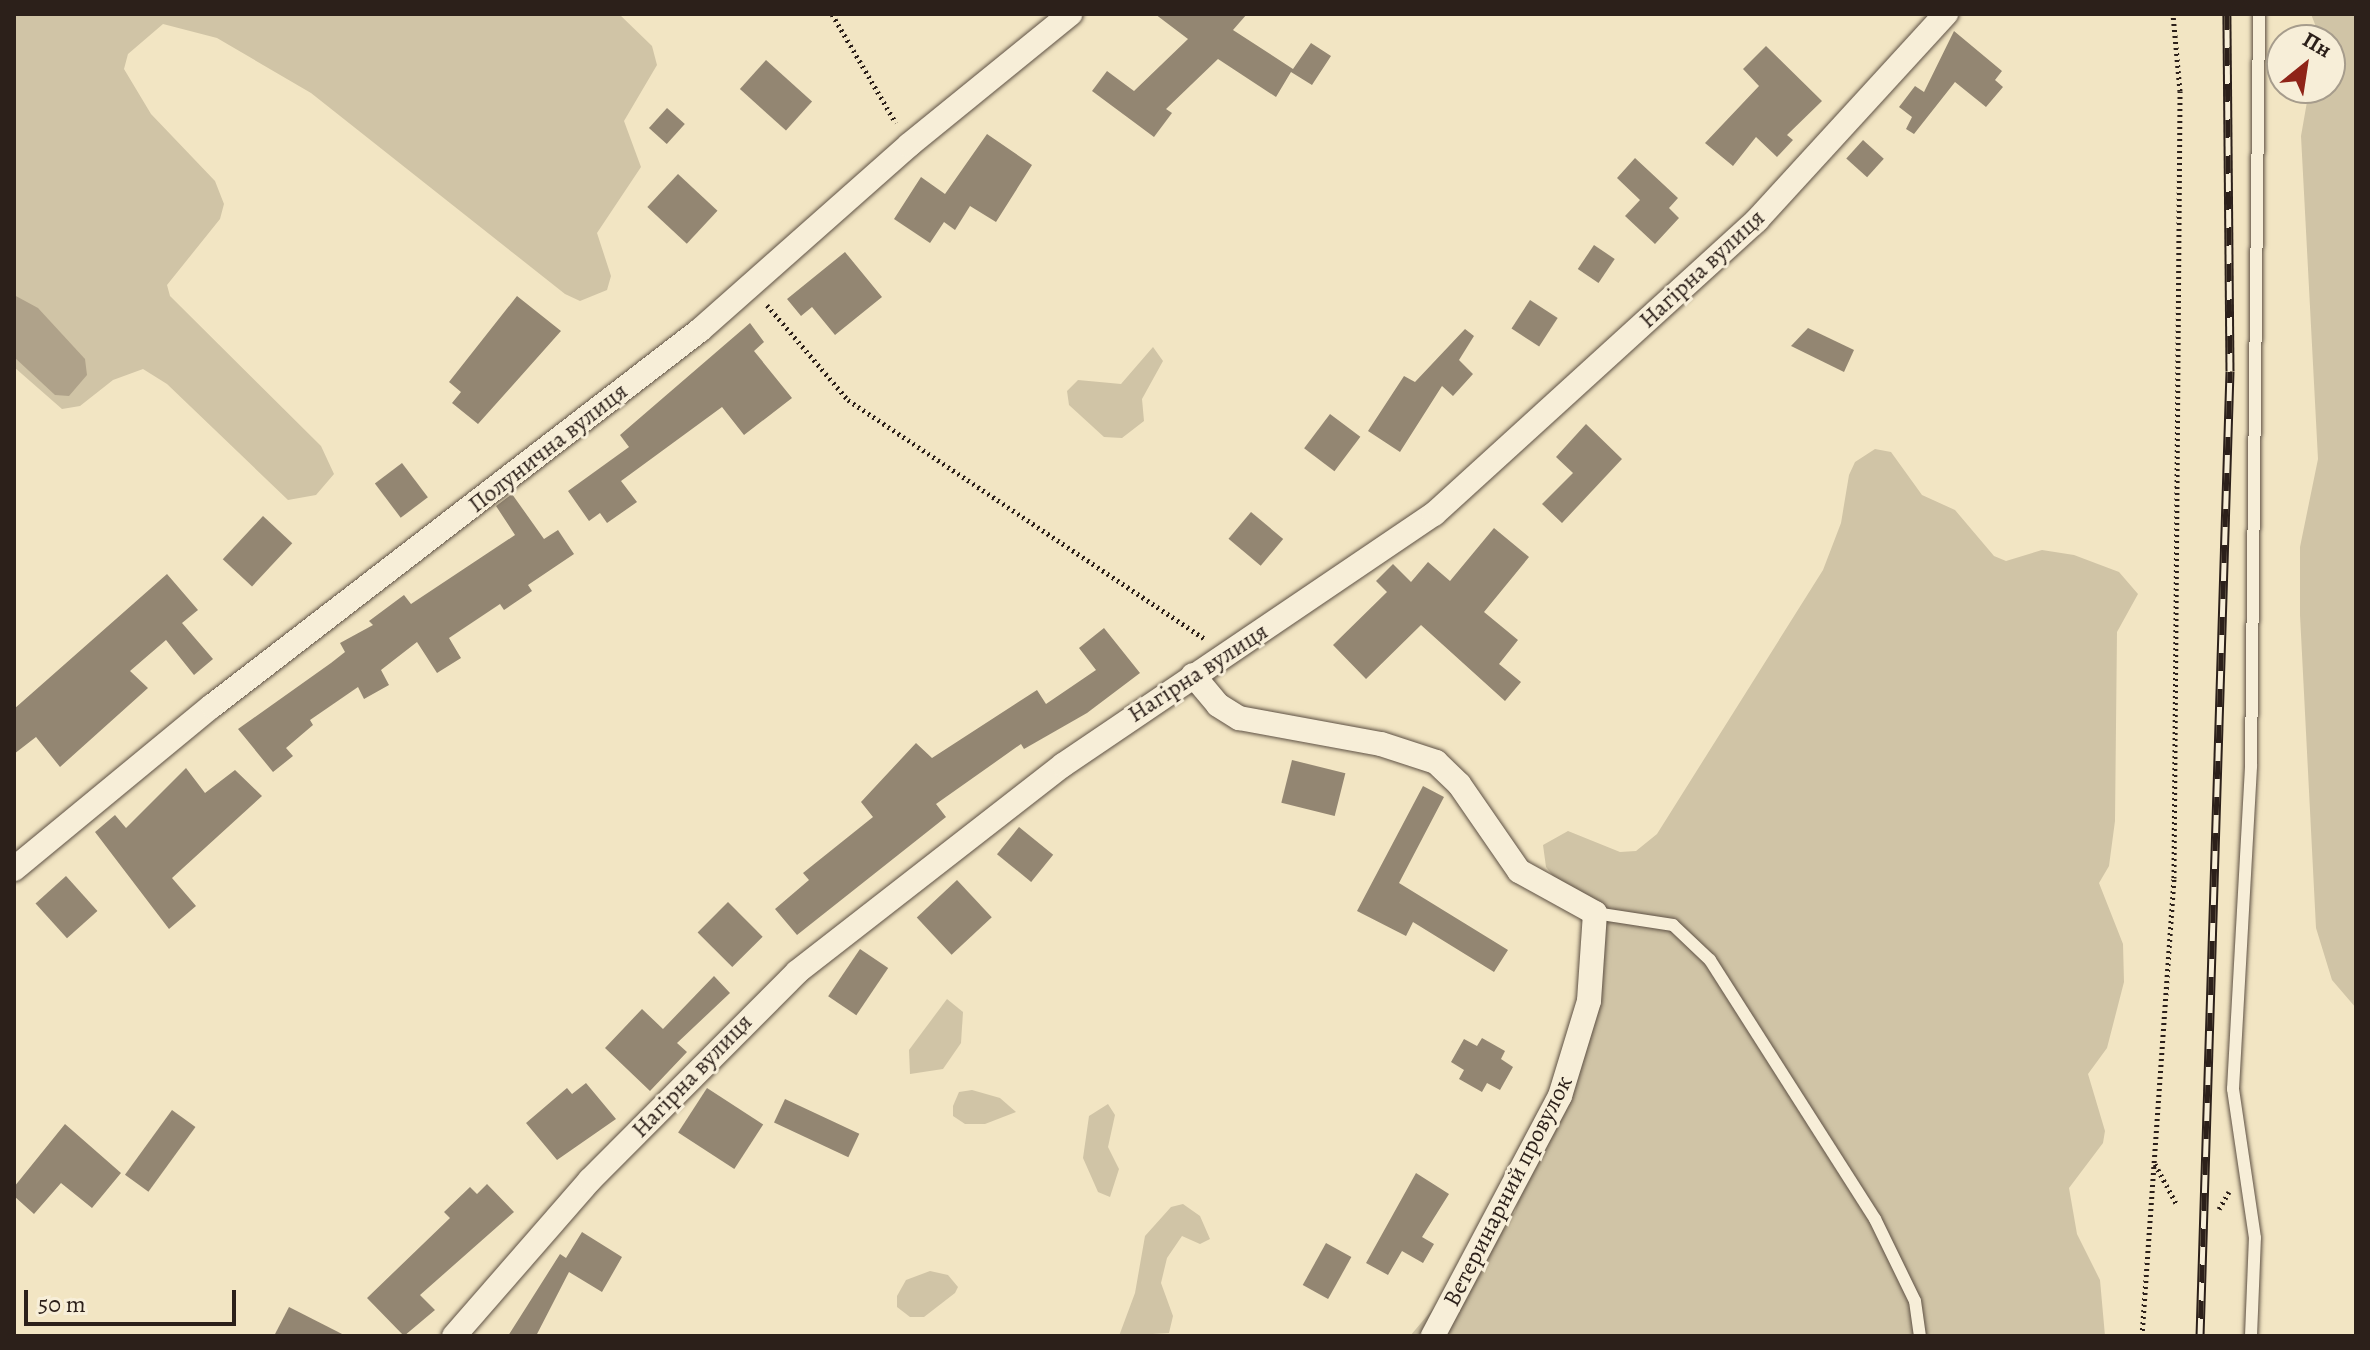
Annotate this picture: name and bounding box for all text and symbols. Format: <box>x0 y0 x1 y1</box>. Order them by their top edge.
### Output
north arrow <box>2266 24 2346 104</box>
text: Пн <box>2297 25 2337 65</box>
street label: Нагірна вулиця <box>1633 204 1771 334</box>
street label: Полунична вулиця <box>463 377 633 519</box>
street label: Нагірна вулиця <box>1123 617 1273 729</box>
street label: Нагірна вулиця <box>626 1008 758 1144</box>
street label: Ветеринарний провулок <box>1437 1071 1579 1311</box>
scale bar <box>28 1274 240 1324</box>
text: 50 m <box>38 1288 86 1320</box>

